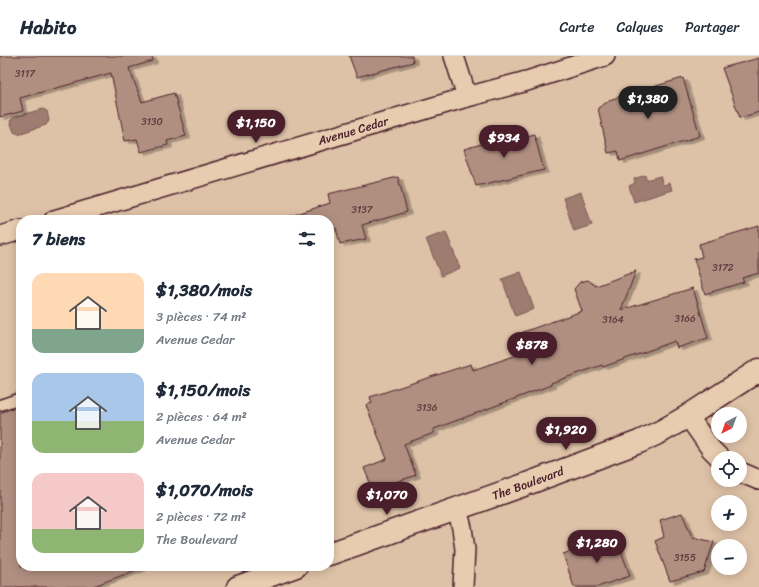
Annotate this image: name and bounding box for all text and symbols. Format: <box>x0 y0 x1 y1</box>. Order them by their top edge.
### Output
text: Habito <box>20 11 76 44</box>
text: Carte <box>560 15 594 40</box>
text: Calques <box>616 15 663 40</box>
text: Partager <box>685 15 739 40</box>
house number: 3117 <box>15 65 36 83</box>
pin: $1,380 <box>615 86 681 120</box>
text: $1,380 <box>627 87 669 110</box>
pin: $1,150 <box>223 110 289 144</box>
street label: Avenue Cedar <box>314 110 392 152</box>
text: $1,150 <box>236 111 276 134</box>
house number: 3130 <box>141 113 163 131</box>
pin: $934 <box>480 125 528 159</box>
text: $934 <box>488 126 520 149</box>
house number: 3137 <box>352 201 374 219</box>
text: 7 biens <box>32 224 85 254</box>
icon: filters <box>296 228 318 250</box>
house number: 3172 <box>712 259 734 277</box>
text: $1,380/mois <box>156 275 252 305</box>
icon: home <box>64 289 112 337</box>
text: 3 pièces · 74 m² <box>156 305 246 328</box>
house number: 3166 <box>674 310 696 328</box>
house number: 3164 <box>602 311 624 329</box>
text: Avenue Cedar <box>156 328 234 351</box>
pin: $878 <box>508 332 556 366</box>
text: $878 <box>516 333 548 356</box>
text: $1,150/mois <box>156 375 250 405</box>
icon: home <box>64 389 112 437</box>
house number: 3136 <box>417 399 438 417</box>
text: 2 pièces · 64 m² <box>156 405 247 428</box>
north arrow <box>711 407 747 443</box>
map controls <box>711 407 747 575</box>
pin: $1,920 <box>533 417 599 451</box>
text: $1,920 <box>545 418 587 441</box>
text: Avenue Cedar <box>156 428 234 451</box>
button: locate <box>711 451 747 487</box>
street label: The Boulevard <box>489 460 567 506</box>
text: $1,070/mois <box>156 475 253 505</box>
pin: $1,070 <box>354 482 420 516</box>
text: $1,070 <box>366 483 408 506</box>
icon: home <box>64 489 112 537</box>
button: + <box>711 495 747 531</box>
text: 2 pièces · 72 m² <box>156 505 246 528</box>
text: The Boulevard <box>156 528 237 551</box>
pin: $1,280 <box>564 530 630 564</box>
text: $1,280 <box>576 531 618 554</box>
button: − <box>711 539 747 575</box>
house number: 3155 <box>674 549 696 567</box>

